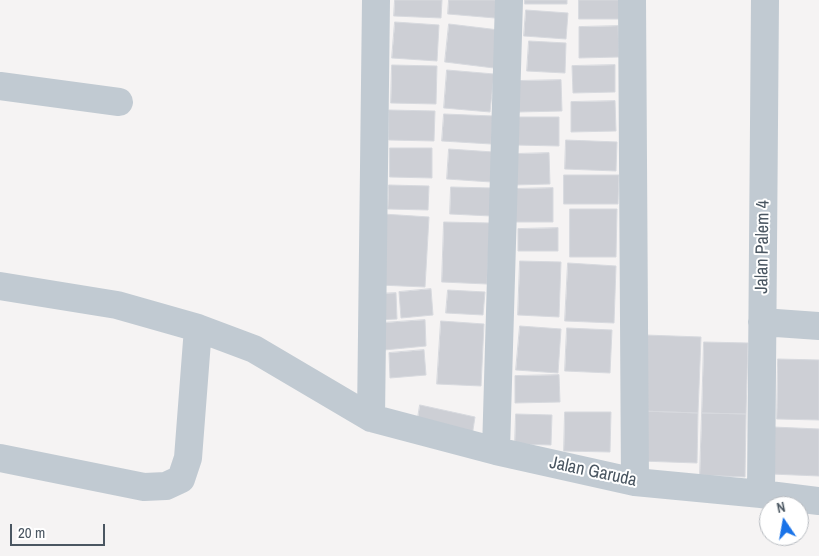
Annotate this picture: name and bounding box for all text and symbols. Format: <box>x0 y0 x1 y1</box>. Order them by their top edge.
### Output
street label: Jalan Palem 4 <box>751 200 775 294</box>
street label: Jalan Garuda <box>547 452 639 492</box>
north arrow <box>759 496 809 546</box>
text: N <box>775 498 787 517</box>
scale bar <box>12 514 108 546</box>
text: 20 m <box>18 522 45 543</box>

